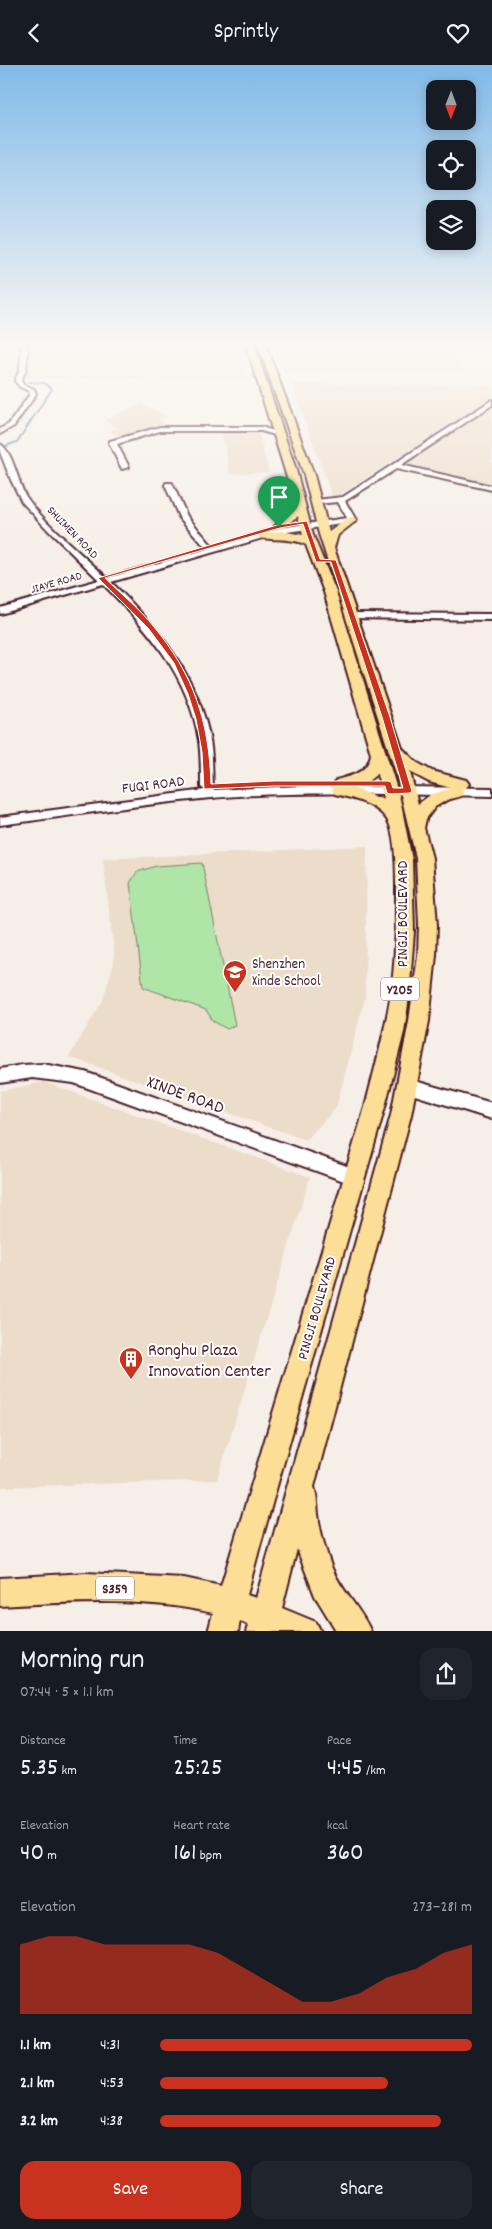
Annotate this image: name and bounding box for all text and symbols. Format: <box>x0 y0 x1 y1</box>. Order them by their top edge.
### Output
text: Sprintly <box>214 17 278 48</box>
icon: back <box>20 19 48 47</box>
icon: heart <box>444 19 472 47</box>
north arrow <box>426 80 476 130</box>
map controls <box>426 80 476 250</box>
button: locate <box>426 140 476 190</box>
button: layers <box>426 200 476 250</box>
pin <box>258 476 300 527</box>
icon: arrive <box>265 483 293 511</box>
street label: SHUIMEN ROAD <box>42 503 102 563</box>
street label: JIAYE ROAD <box>29 568 84 599</box>
street label: FUQI ROAD <box>121 771 186 801</box>
street label: PINGJI BOULEVARD <box>393 861 415 967</box>
place label: Shenzhen Xinde School <box>252 954 321 993</box>
school or university icon: Shenzhen Xinde School <box>222 959 248 993</box>
road number: Y205 <box>381 977 419 1001</box>
street label: XINDE ROAD <box>143 1071 227 1122</box>
street label: PINGJI BOULEVARD <box>293 1254 343 1363</box>
place label: Ronghu Plaza Innovation Center <box>148 1339 271 1385</box>
building icon: Ronghu Plaza Innovation Center <box>118 1346 144 1380</box>
road number: S359 <box>96 1577 134 1600</box>
text: Morning run <box>20 1642 144 1682</box>
button: share <box>420 1648 472 1700</box>
text: 07:44 · 5 × 1.1 km <box>20 1681 114 1704</box>
text: Distance <box>20 1731 66 1751</box>
text: Time <box>173 1731 197 1751</box>
text: Pace <box>327 1731 351 1751</box>
text: 5.35 <box>20 1751 58 1787</box>
text: 25:25 <box>173 1751 222 1787</box>
text: 4:45 <box>327 1751 363 1787</box>
text: km <box>58 1761 77 1781</box>
text: /km <box>363 1761 386 1781</box>
text: Elevation <box>20 1816 69 1836</box>
text: Heart rate <box>173 1816 230 1836</box>
text: kcal <box>327 1816 348 1836</box>
text: 40 <box>20 1836 44 1872</box>
text: 161 <box>173 1836 197 1872</box>
text: 360 <box>327 1836 364 1872</box>
text: m <box>44 1846 57 1866</box>
text: bpm <box>197 1846 222 1866</box>
text: Elevation <box>20 1896 76 1919</box>
text: 273–281 m <box>412 1896 472 1919</box>
text: 1.1 km <box>20 2034 51 2057</box>
text: 4:31 <box>100 2034 120 2057</box>
text: 2.1 km <box>20 2072 54 2095</box>
text: 4:53 <box>100 2072 124 2095</box>
text: 3.2 km <box>20 2110 58 2133</box>
text: 4:38 <box>100 2110 123 2133</box>
button: Save <box>20 2161 241 2219</box>
button: Share <box>251 2161 472 2219</box>

